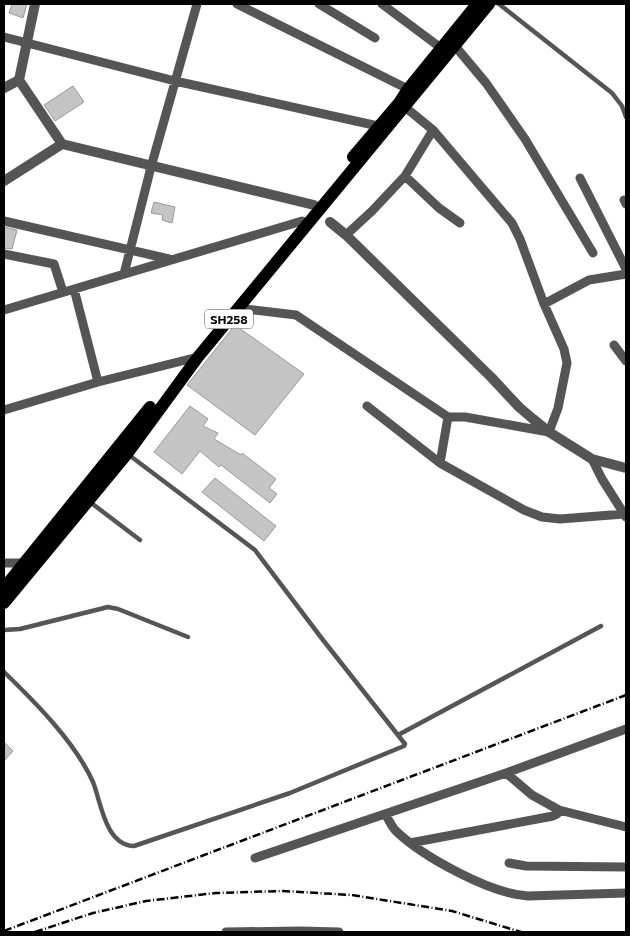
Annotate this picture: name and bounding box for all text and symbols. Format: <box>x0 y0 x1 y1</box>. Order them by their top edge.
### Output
road number: SH258 <box>205 310 253 328</box>

